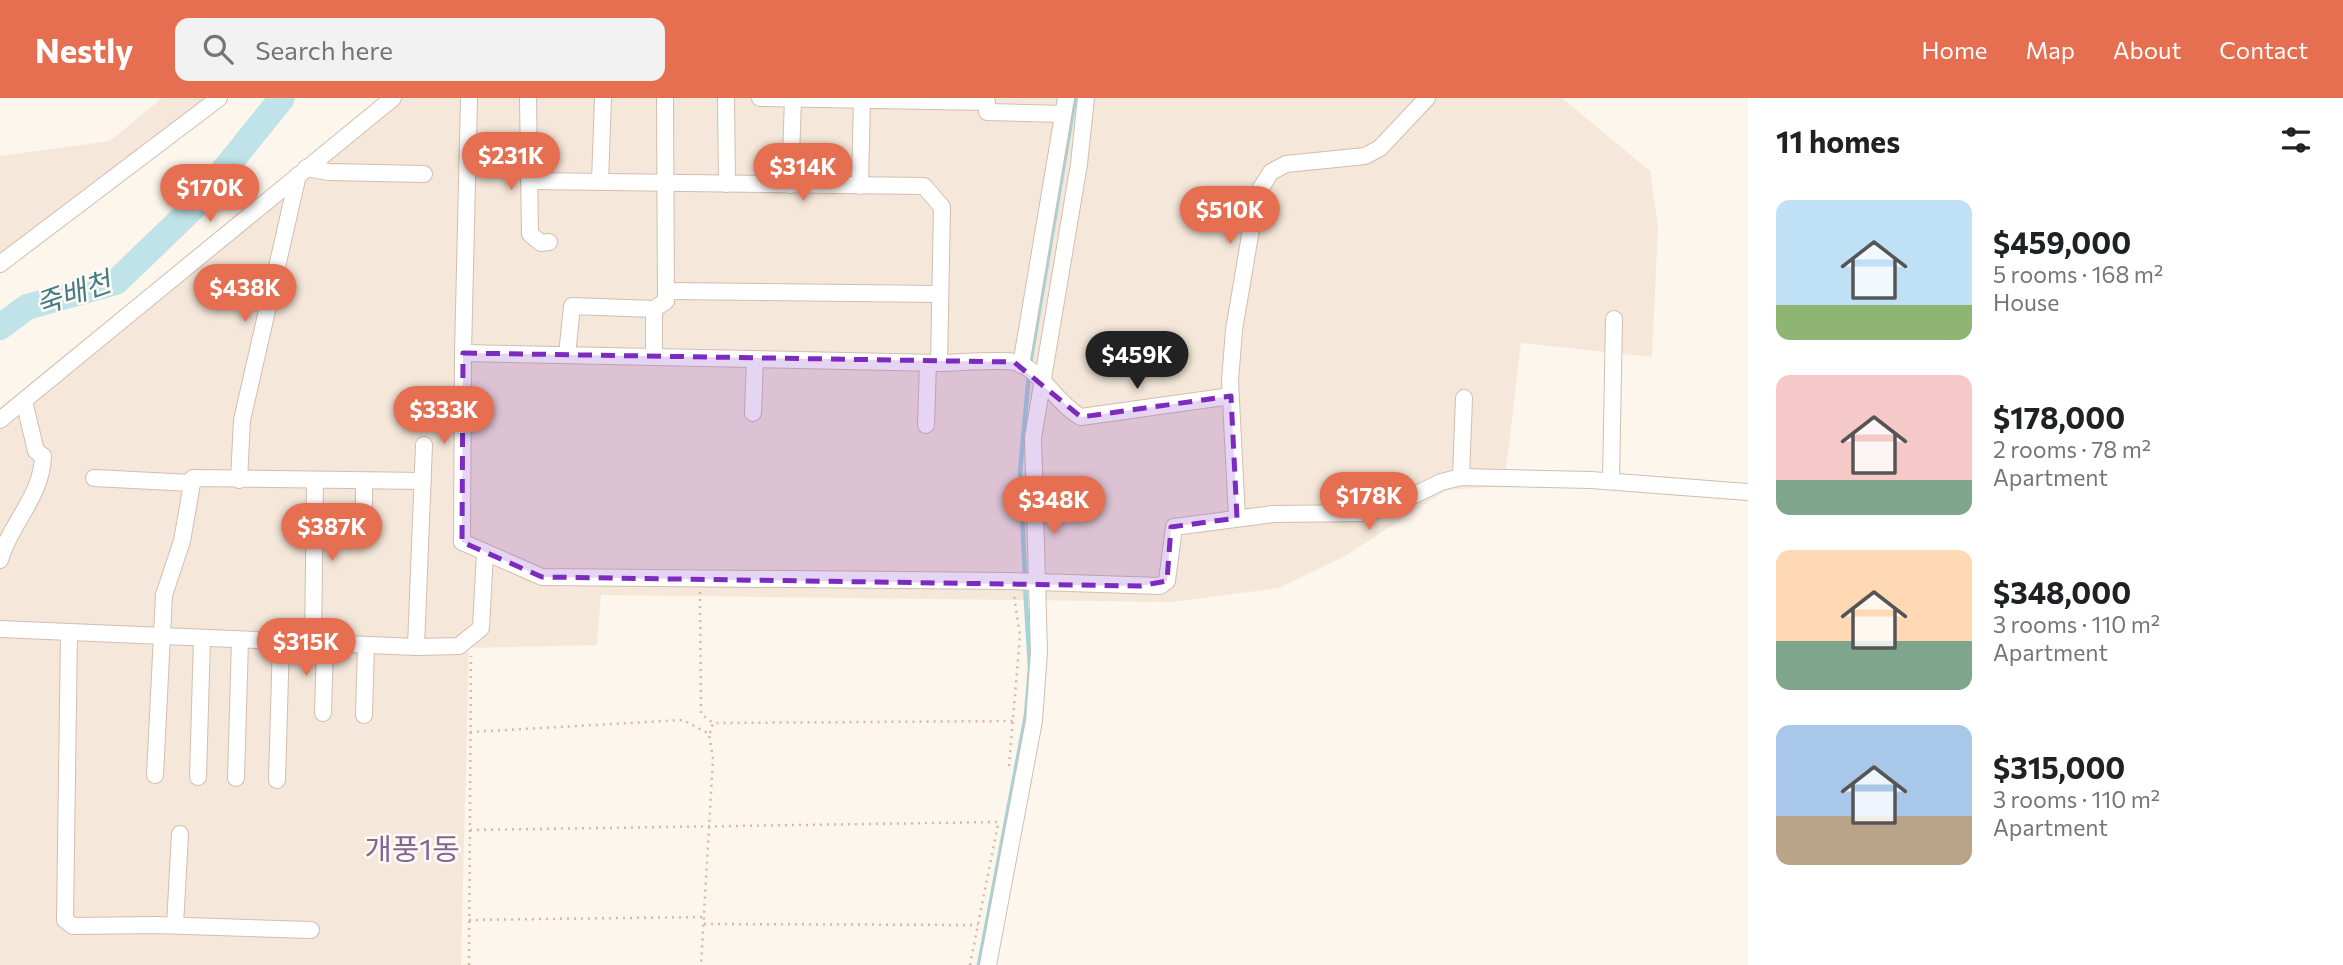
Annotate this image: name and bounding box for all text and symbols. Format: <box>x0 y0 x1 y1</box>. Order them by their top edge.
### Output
search box <box>175 18 665 81</box>
text: Nestly <box>35 29 133 70</box>
icon: search <box>199 30 237 68</box>
text: Search here <box>255 34 393 65</box>
text: Home <box>1922 35 1988 64</box>
text: Map <box>2026 35 2075 64</box>
text: About <box>2113 35 2181 64</box>
text: Contact <box>2219 35 2308 64</box>
icon: filters <box>2277 121 2315 159</box>
text: 11 homes <box>1776 122 1900 159</box>
pin: $231K <box>462 132 560 192</box>
text: $231K <box>478 141 544 169</box>
pin: $314K <box>754 144 852 203</box>
text: $314K <box>769 152 837 180</box>
pin: $170K <box>161 164 259 224</box>
text: $170K <box>176 173 244 201</box>
pin: $510K <box>1181 186 1279 246</box>
text: $510K <box>1196 195 1264 223</box>
text: $459,000 <box>1993 223 2131 260</box>
icon: home <box>1832 228 1916 312</box>
text: 5 rooms · 168 m² <box>1993 260 2163 288</box>
water label: 죽배천 <box>31 262 118 321</box>
pin: $438K <box>196 264 294 324</box>
text: $438K <box>209 273 281 301</box>
text: House <box>1993 288 2059 316</box>
pin: $459K <box>1088 331 1186 391</box>
text: $459K <box>1102 340 1173 368</box>
pin: $333K <box>395 386 493 446</box>
text: $333K <box>409 395 479 423</box>
text: $178,000 <box>1993 398 2125 435</box>
icon: home <box>1832 403 1916 487</box>
text: 2 rooms · 78 m² <box>1993 435 2151 463</box>
text: Apartment <box>1993 463 2108 491</box>
pin: $178K <box>1320 472 1418 532</box>
pin: $348K <box>1005 476 1103 536</box>
text: $178K <box>1336 481 1402 509</box>
text: $348K <box>1018 485 1090 513</box>
pin: $387K <box>283 504 381 563</box>
text: $387K <box>297 512 367 540</box>
text: $348,000 <box>1993 573 2131 610</box>
icon: home <box>1832 578 1916 662</box>
text: 3 rooms · 110 m² <box>1993 610 2160 638</box>
pin: $315K <box>257 618 355 678</box>
text: $315K <box>273 627 339 655</box>
text: Apartment <box>1993 638 2108 666</box>
text: $315,000 <box>1993 748 2125 785</box>
icon: home <box>1832 753 1916 837</box>
text: 3 rooms · 110 m² <box>1993 785 2160 813</box>
text: Apartment <box>1993 813 2108 841</box>
district label: 개풍1동 <box>364 829 460 866</box>

